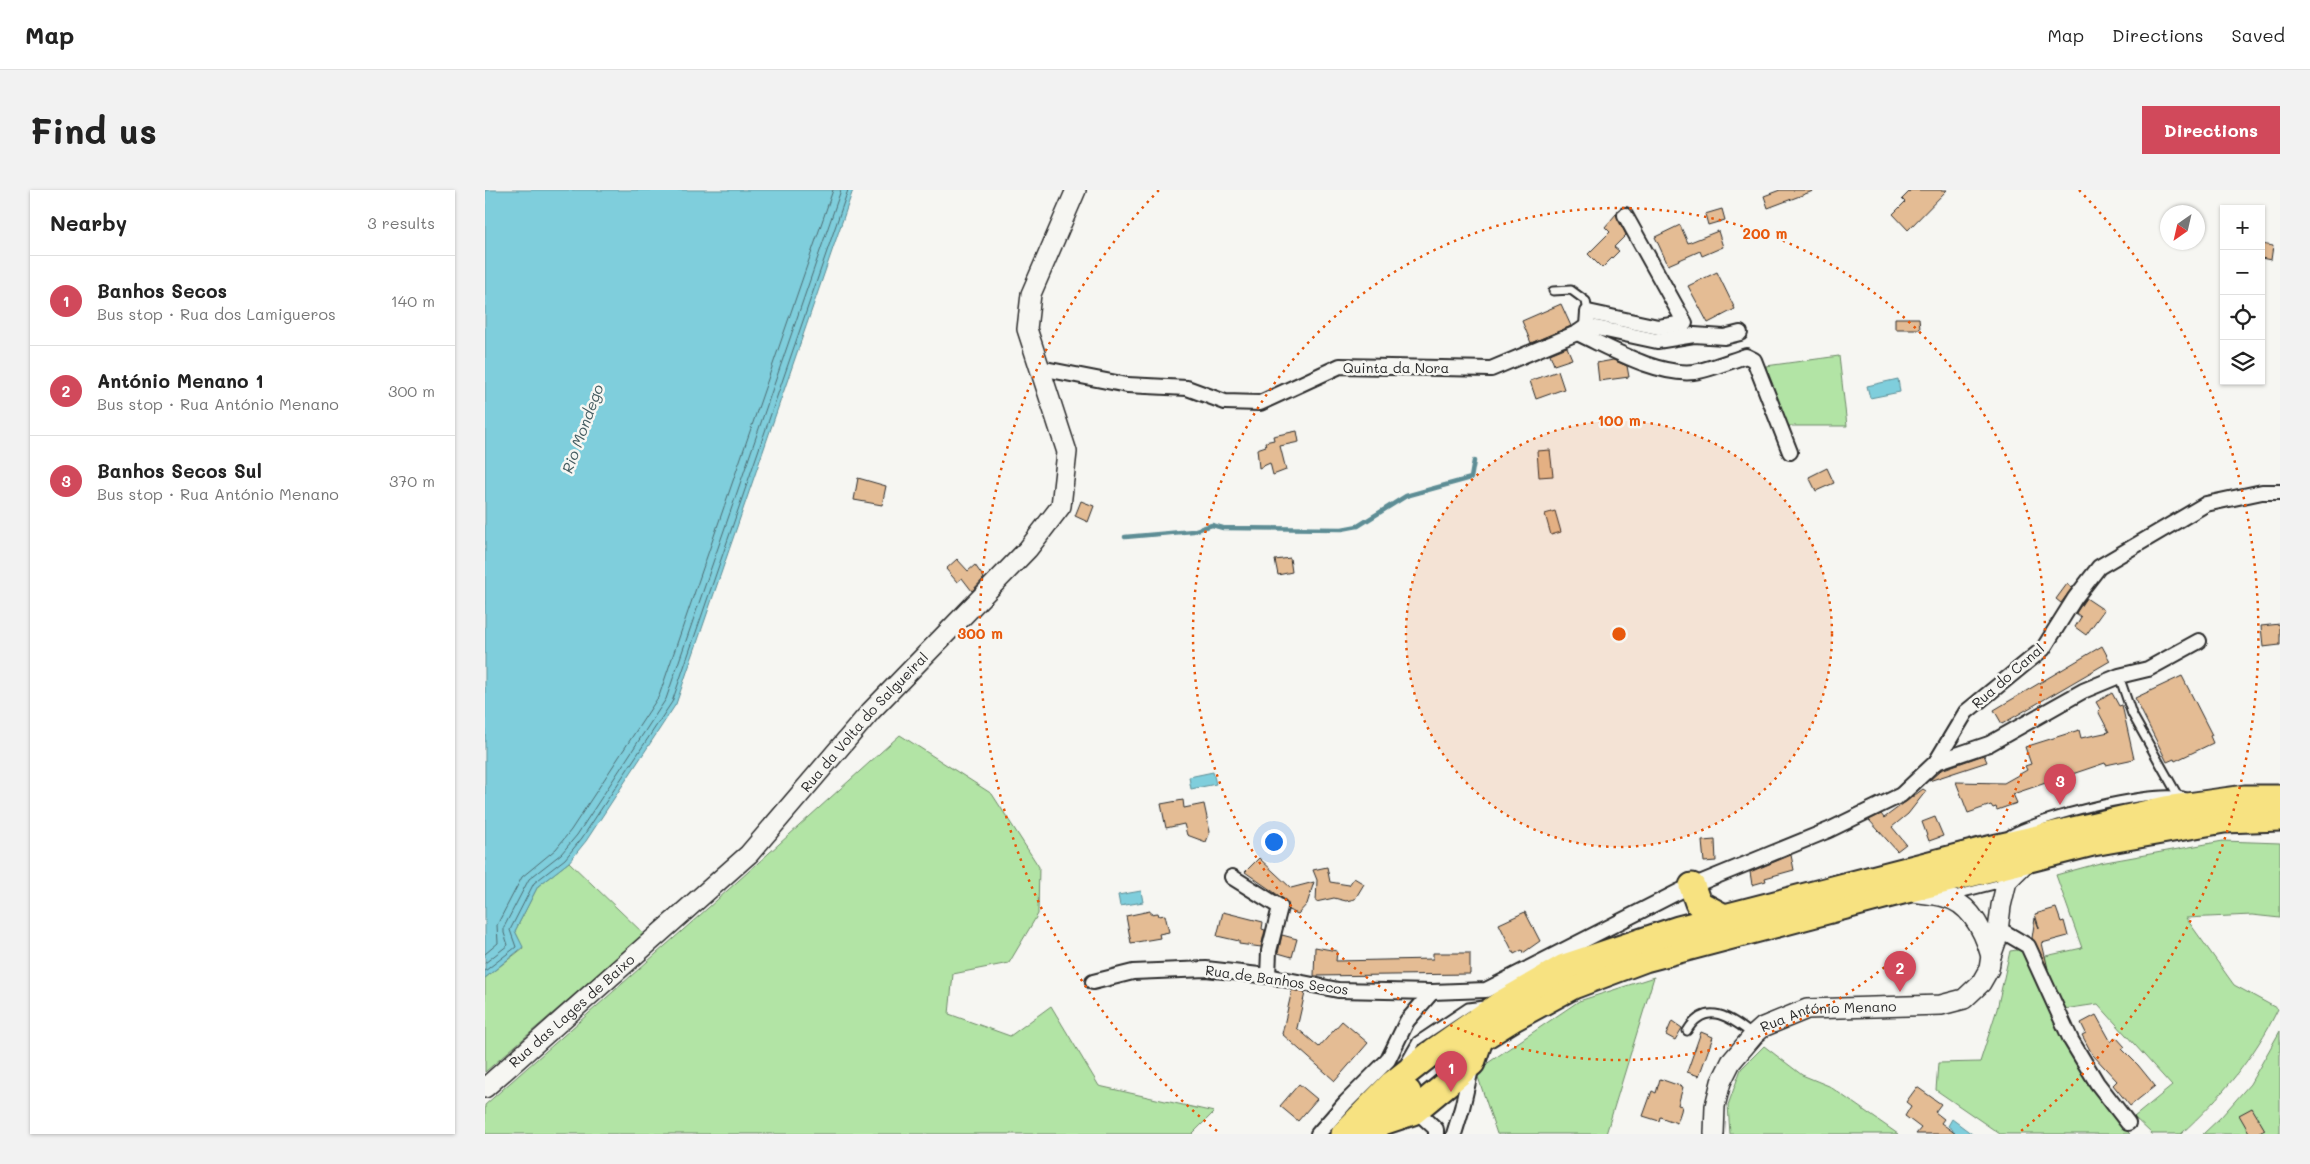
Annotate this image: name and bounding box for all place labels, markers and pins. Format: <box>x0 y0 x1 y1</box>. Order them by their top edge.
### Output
centre of rings <box>1610 625 1628 643</box>
pin: 3 <box>2044 764 2076 805</box>
pin: 2 <box>1884 951 1916 992</box>
pin: 1 <box>1435 1051 1467 1092</box>

